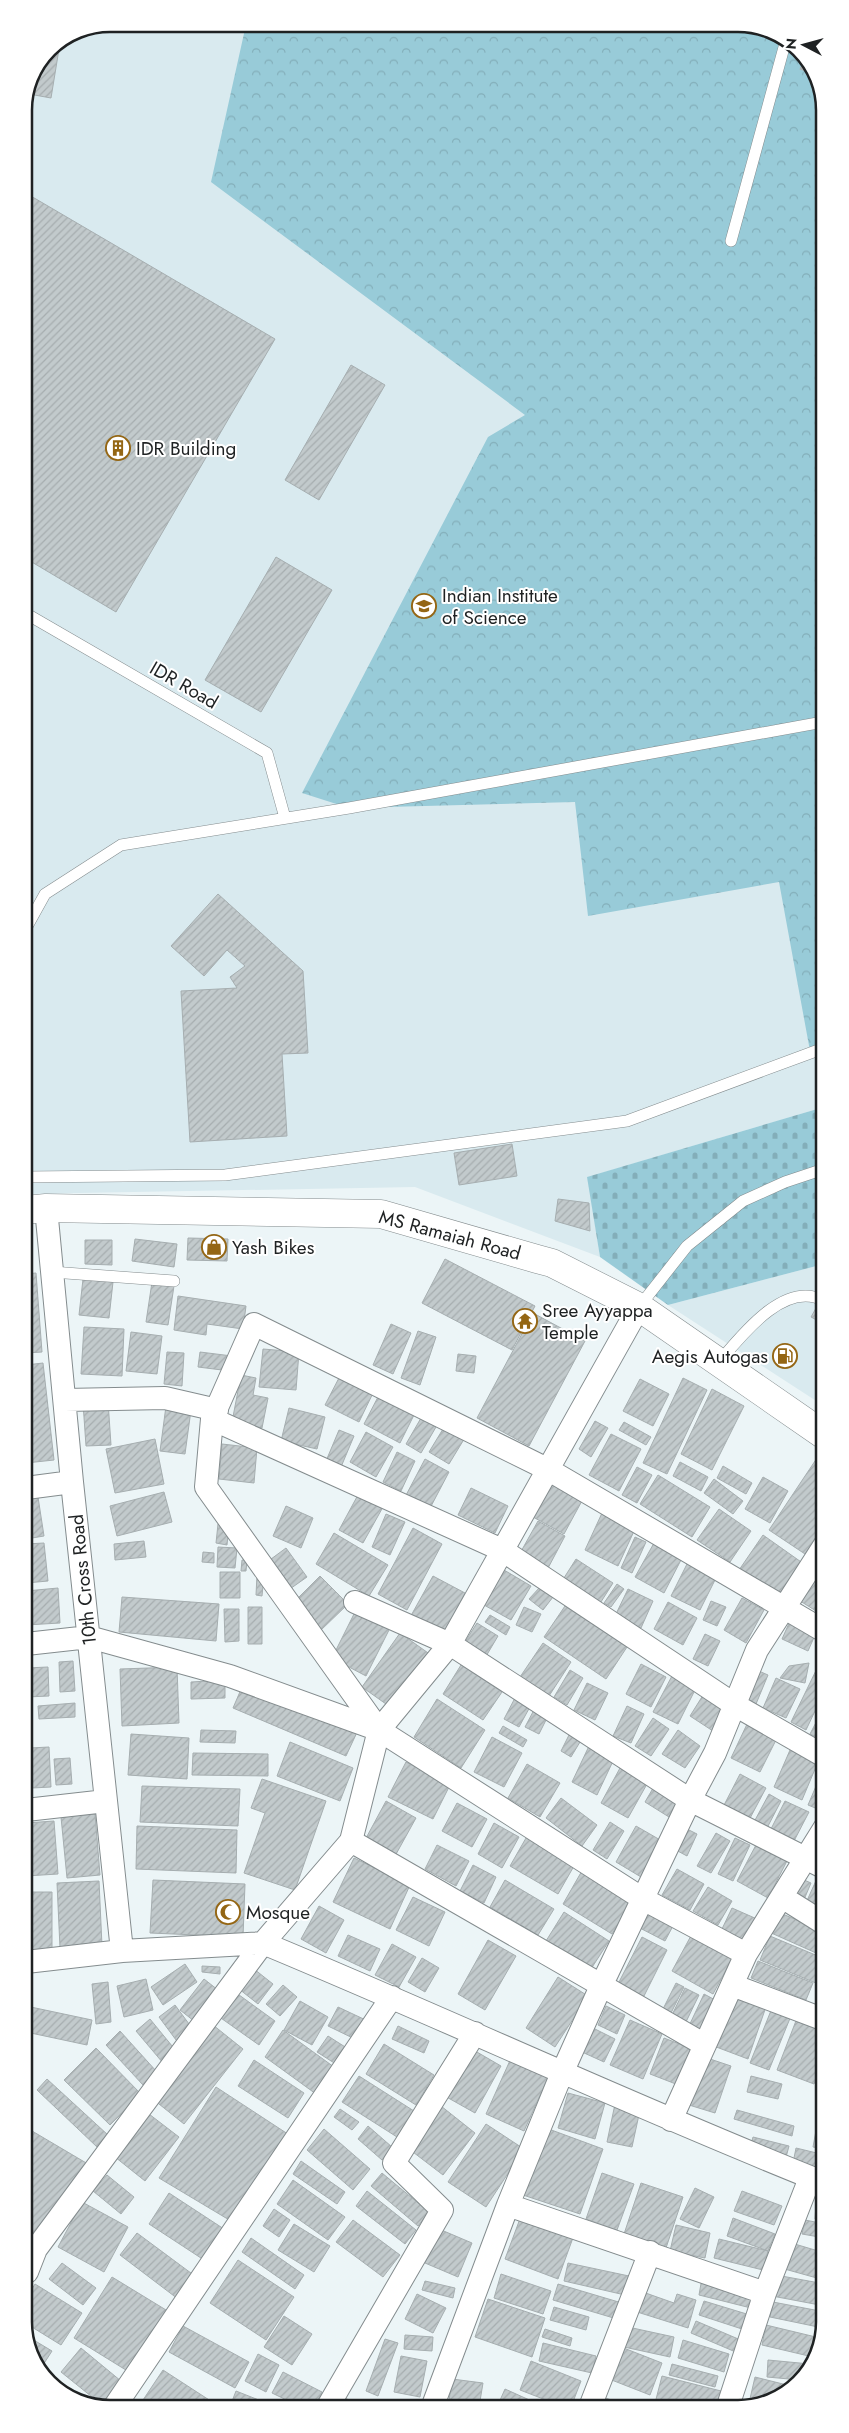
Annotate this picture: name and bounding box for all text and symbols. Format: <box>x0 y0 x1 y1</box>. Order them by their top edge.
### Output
north arrow <box>779 20 829 70</box>
text: N <box>781 37 802 50</box>
building icon: IDR Building <box>105 435 131 461</box>
place label: IDR Building <box>136 435 236 462</box>
place label: Indian Institute of Science <box>442 582 558 631</box>
school or university icon: Indian Institute of Science <box>411 593 437 619</box>
street label: IDR Road <box>145 655 223 715</box>
street label: MS Ramaiah Road <box>376 1203 524 1267</box>
shop icon: Yash Bikes <box>201 1234 227 1260</box>
place label: Yash Bikes <box>232 1234 315 1261</box>
place label: Sree Ayyappa Temple <box>542 1297 653 1346</box>
temple icon: Sree Ayyappa Temple <box>512 1308 538 1334</box>
place label: Aegis Autogas <box>652 1343 768 1370</box>
fuel station icon: Aegis Autogas <box>772 1343 798 1369</box>
street label: 10th Cross Road <box>63 1513 103 1647</box>
mosque icon: Mosque <box>215 1899 241 1925</box>
place label: Mosque <box>246 1899 310 1926</box>

